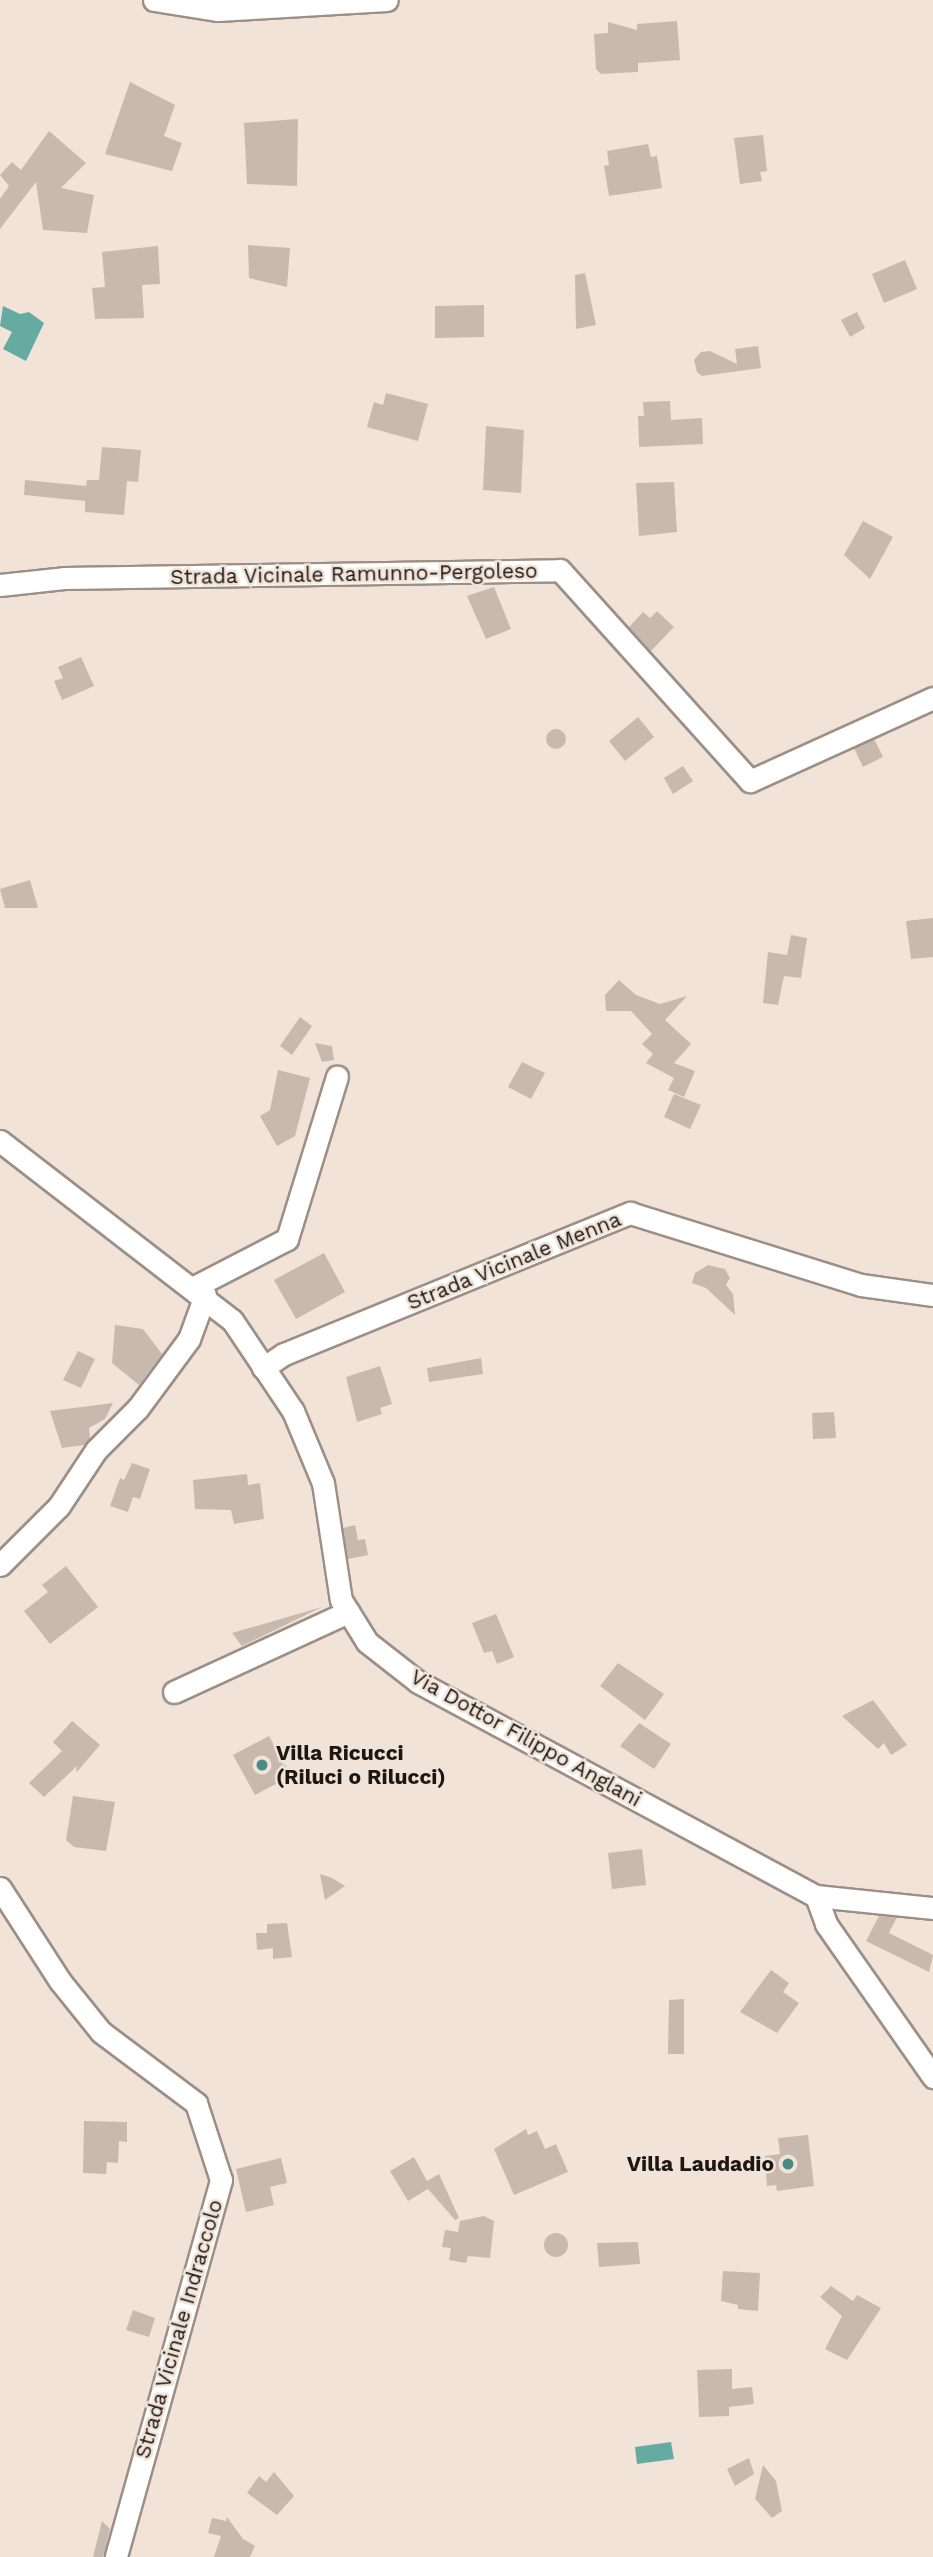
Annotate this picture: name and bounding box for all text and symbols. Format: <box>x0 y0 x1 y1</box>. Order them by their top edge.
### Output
street label: Strada Vicinale Ramunno-Pergoleso <box>169 558 539 590</box>
street label: Strada Vicinale Menna <box>403 1206 625 1316</box>
street label: Via Dottor Filippo Anglani <box>405 1664 647 1812</box>
place label: Villa Ricucci (Riluci o Rilucci) <box>276 1740 446 1790</box>
marker: Villa Ricucci (Riluci o Rilucci) <box>254 1757 270 1773</box>
place label: Villa Laudadio <box>627 2151 774 2177</box>
marker: Villa Laudadio <box>780 2156 796 2172</box>
street label: Strada Vicinale Indraccolo <box>130 2196 228 2462</box>

